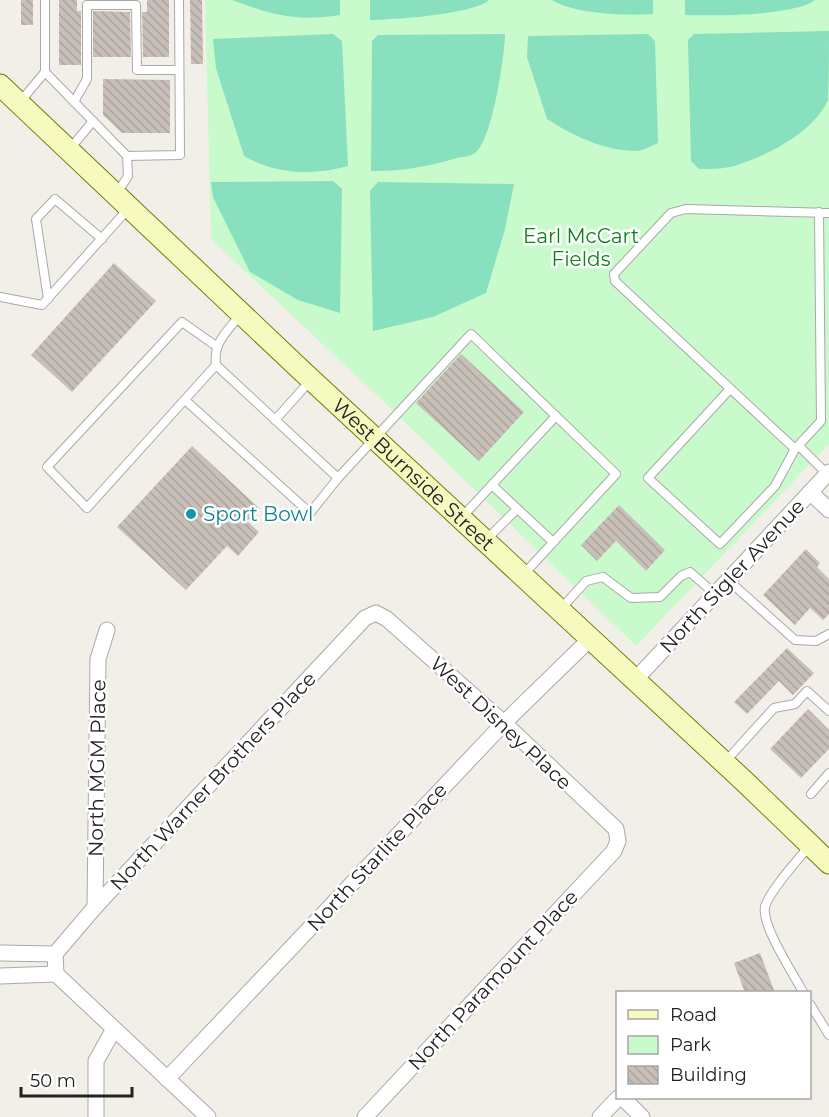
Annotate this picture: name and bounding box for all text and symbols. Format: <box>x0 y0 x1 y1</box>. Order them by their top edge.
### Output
park label: Earl McCart Fields <box>523 224 639 271</box>
street label: West Burnside Street <box>327 393 500 556</box>
street label: North Sigler Avenue <box>654 494 810 658</box>
place label: Sport Bowl <box>203 502 313 526</box>
marker: Sport Bowl <box>184 507 198 521</box>
street label: West Disney Place <box>425 651 577 795</box>
street label: North Warner Brothers Place <box>105 667 321 895</box>
street label: North MGM Place <box>83 679 111 857</box>
street label: North Starlite Place <box>302 778 452 936</box>
street label: North Paramount Place <box>403 885 583 1075</box>
legend <box>616 991 811 1099</box>
text: Road <box>670 1004 717 1026</box>
text: Park <box>670 1034 711 1056</box>
scale bar <box>21 1060 132 1098</box>
text: Building <box>670 1064 747 1086</box>
text: 50 m <box>30 1070 76 1092</box>

